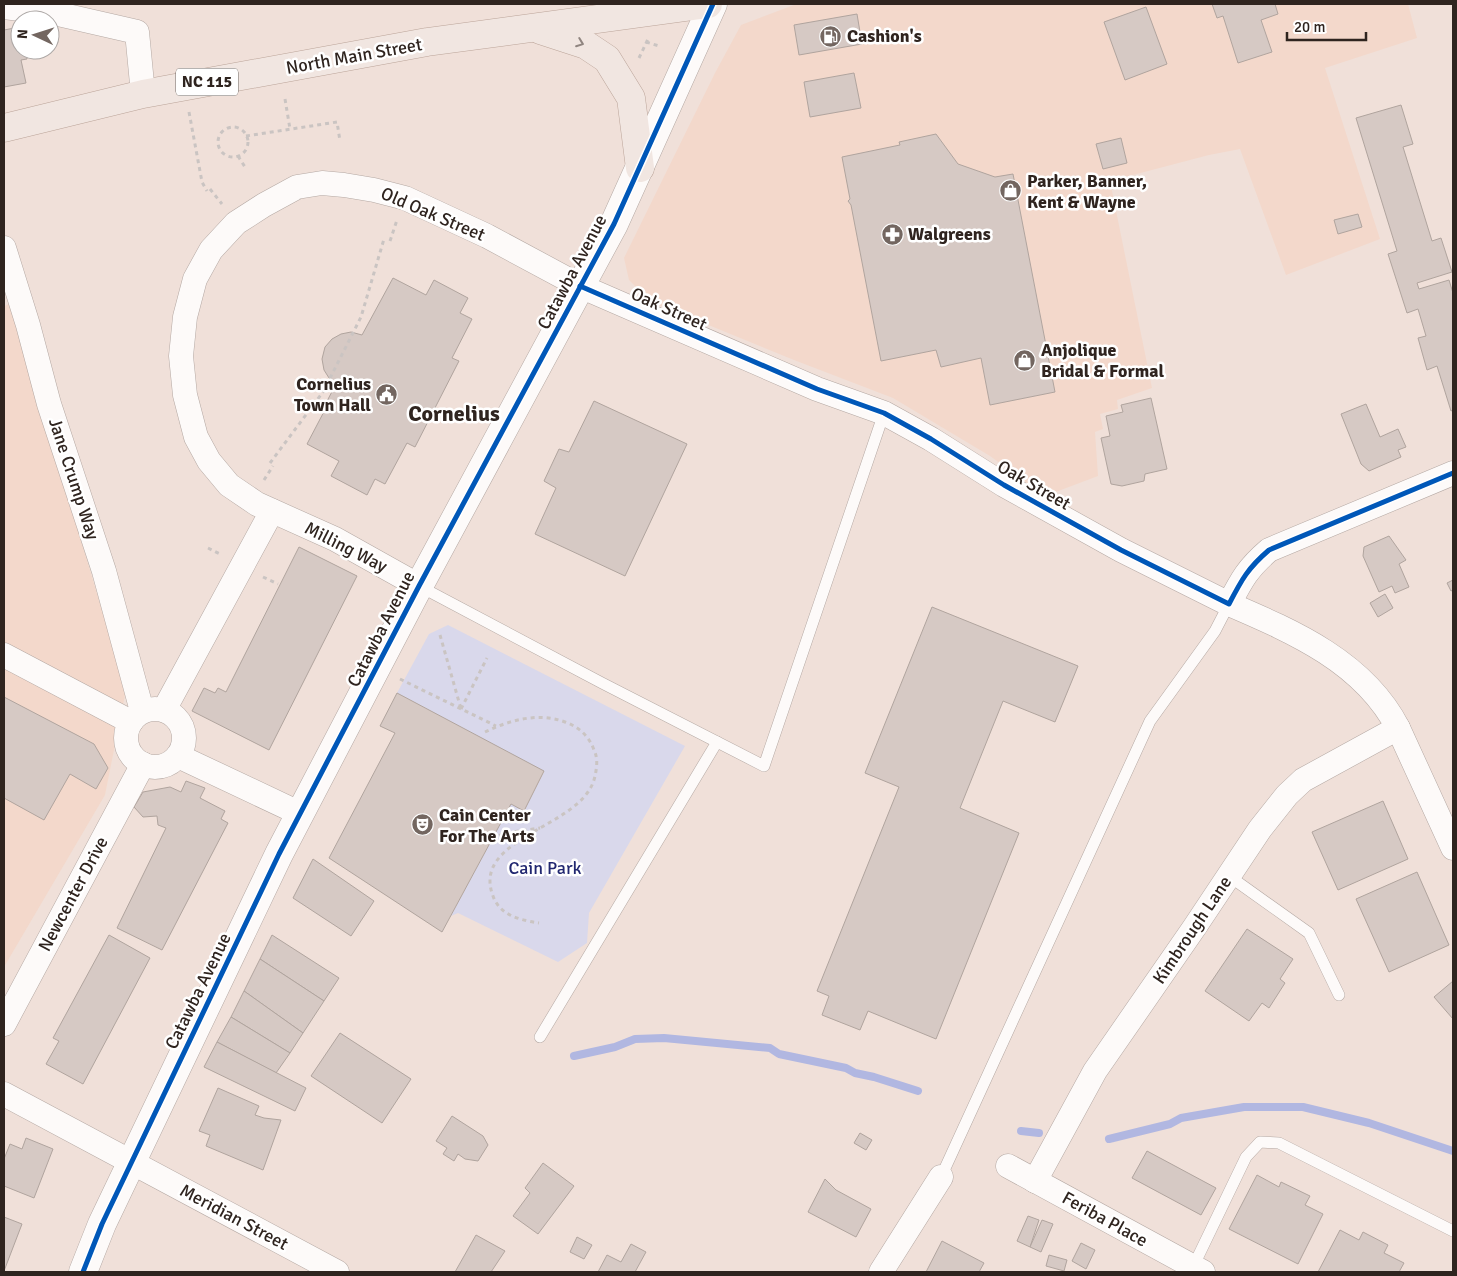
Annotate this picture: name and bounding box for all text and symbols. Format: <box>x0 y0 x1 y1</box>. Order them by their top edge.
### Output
north arrow <box>10 10 60 60</box>
scale bar <box>1287 10 1366 42</box>
text: 20 m <box>1294 18 1325 36</box>
fuel station icon: Cashion's <box>819 24 843 48</box>
place label: Cashion's <box>847 25 922 47</box>
text: N <box>14 29 31 40</box>
street label: North Main Street <box>284 33 424 79</box>
one-way arrow <box>575 37 584 47</box>
road number: NC 115 <box>176 68 238 95</box>
place label: Parker, Banner, Kent & Wayne <box>1027 170 1147 213</box>
shop icon: Parker, Banner, Kent & Wayne <box>999 179 1023 203</box>
street label: Old Oak Street <box>378 182 488 246</box>
street label: Catawba Avenue <box>533 211 611 333</box>
pharmacy icon: Walgreens <box>880 222 904 246</box>
place label: Walgreens <box>908 223 991 245</box>
street label: Oak Street <box>628 283 710 335</box>
place label: Anjolique Bridal & Formal <box>1041 339 1164 382</box>
shop icon: Anjolique Bridal & Formal <box>1013 348 1037 372</box>
place label: Cornelius Town Hall <box>294 373 371 416</box>
public building icon: Cornelius Town Hall <box>375 382 399 406</box>
district label: Cornelius <box>408 400 500 427</box>
street label: Jane Crump Way <box>44 415 104 543</box>
street label: Oak Street <box>994 455 1074 515</box>
street label: Milling Way <box>301 517 392 577</box>
street label: Catawba Avenue <box>342 568 420 690</box>
place label: Cain Center For The Arts <box>439 804 534 847</box>
theatre icon: Cain Center For The Arts <box>411 813 435 837</box>
street label: Newcenter Drive <box>33 833 113 955</box>
park label: Cain Park <box>508 857 582 879</box>
street label: Kimbrough Lane <box>1148 872 1236 988</box>
street label: Catawba Avenue <box>160 929 236 1053</box>
street label: Meridian Street <box>176 1179 292 1255</box>
street label: Feriba Place <box>1058 1187 1152 1251</box>

